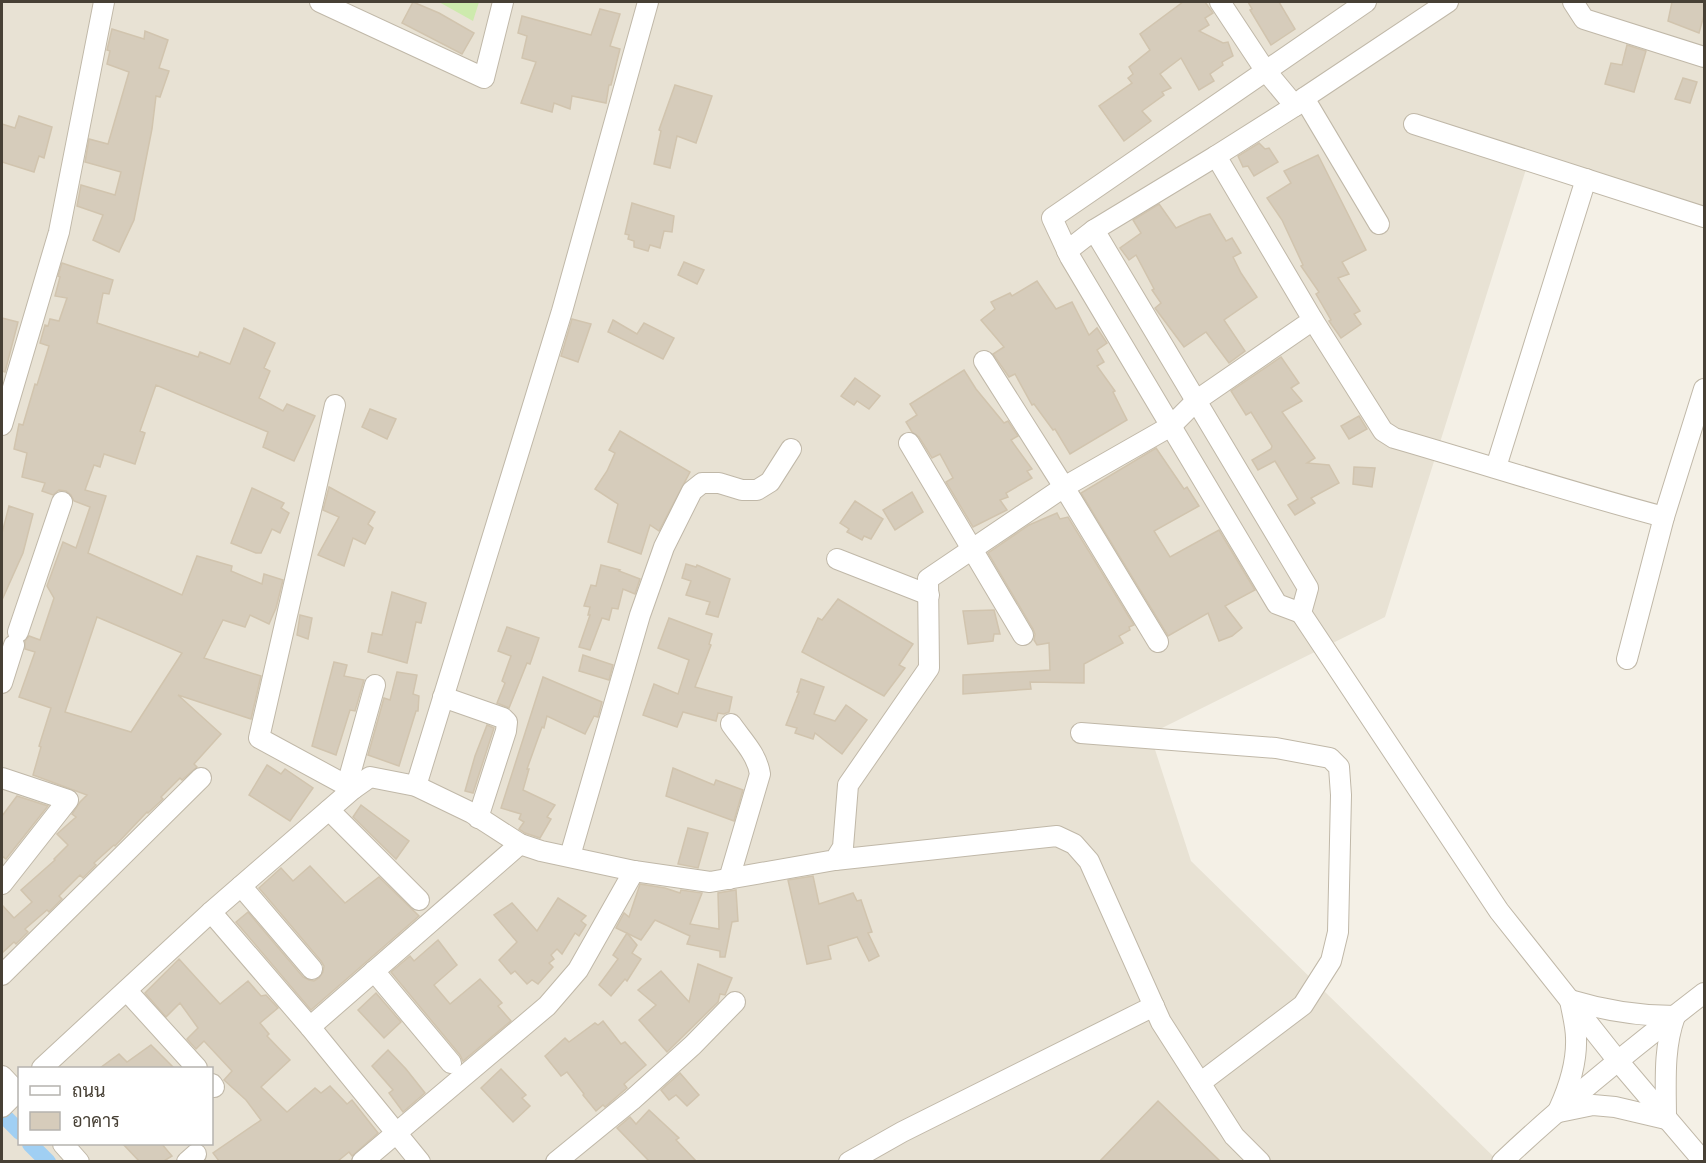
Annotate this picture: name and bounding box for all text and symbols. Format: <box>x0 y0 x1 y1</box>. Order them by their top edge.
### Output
legend <box>18 1067 213 1145</box>
text: ถนน <box>72 1079 105 1103</box>
text: อาคาร <box>72 1109 120 1133</box>

